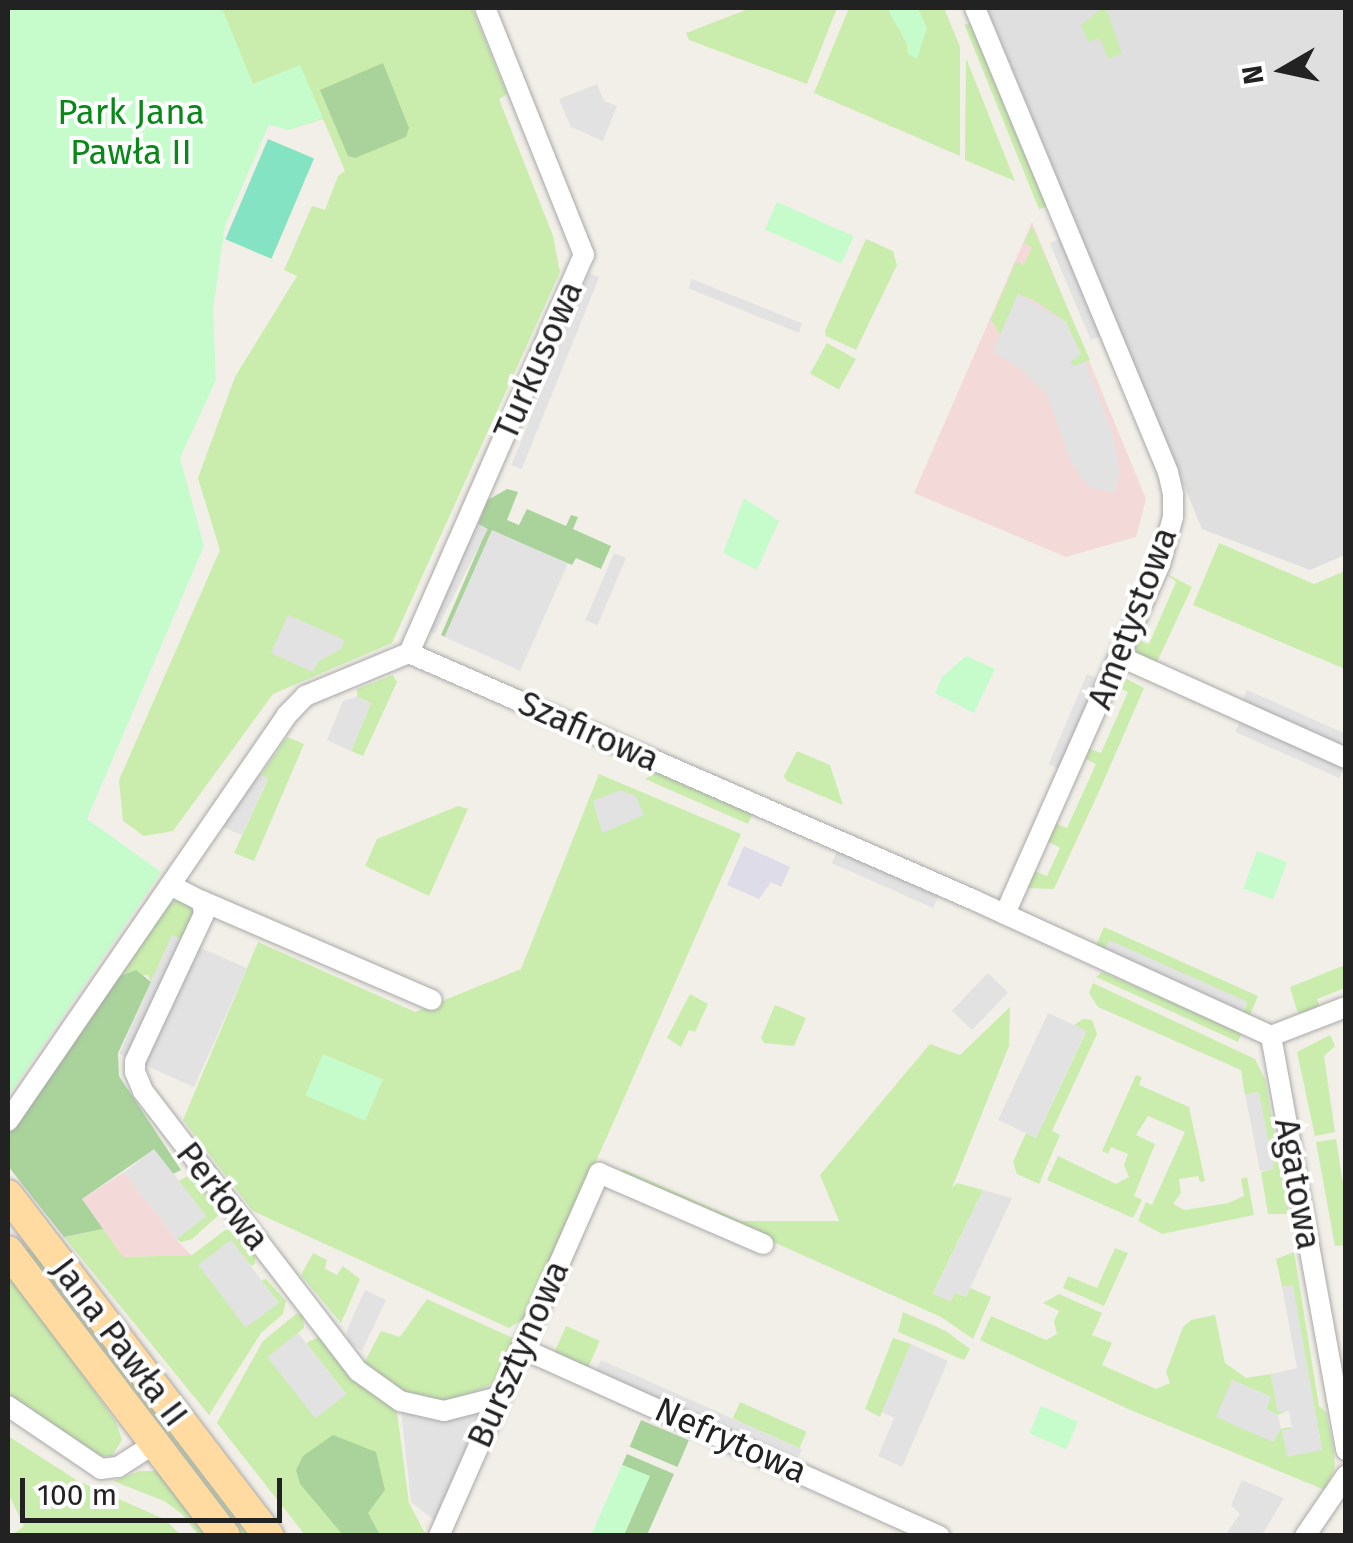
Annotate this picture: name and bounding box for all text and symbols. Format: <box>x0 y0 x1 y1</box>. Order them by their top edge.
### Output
north arrow <box>1233 20 1333 120</box>
text: N <box>1235 63 1271 87</box>
park label: Park Jana Pawła II <box>57 91 205 173</box>
street label: Turkusowa <box>484 274 592 446</box>
street label: Ametystowa <box>1078 521 1186 715</box>
street label: Szafirowa <box>512 681 666 781</box>
street label: Agatowa <box>1266 1115 1330 1253</box>
street label: Perłowa <box>167 1133 279 1259</box>
street label: Jana Pawła II <box>43 1249 197 1435</box>
street label: Bursztynowa <box>458 1254 578 1454</box>
street label: Nefrytowa <box>649 1388 813 1492</box>
scale bar <box>25 1458 288 1520</box>
text: 100 m <box>37 1477 117 1513</box>

